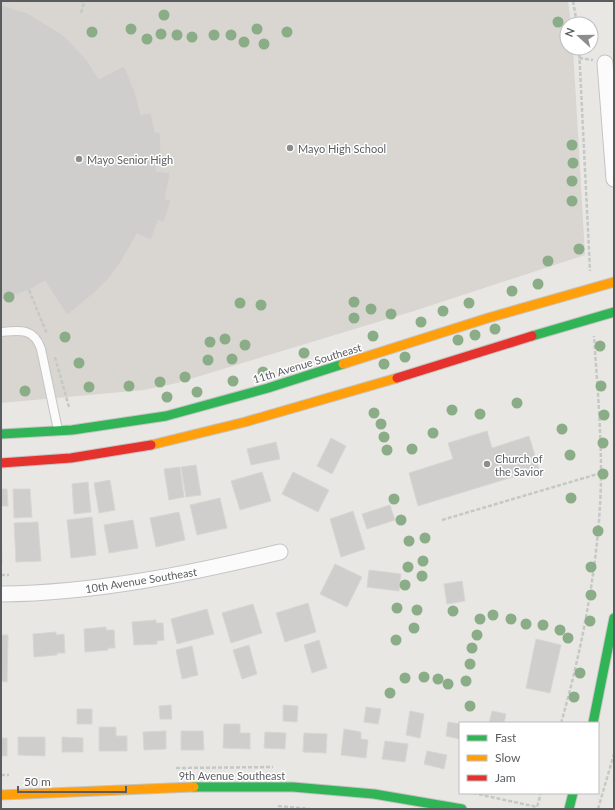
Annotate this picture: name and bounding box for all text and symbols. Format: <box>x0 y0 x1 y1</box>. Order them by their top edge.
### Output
north arrow <box>559 16 599 56</box>
text: N <box>562 26 577 39</box>
place label: Mayo High School <box>298 142 386 155</box>
marker: Mayo High School <box>285 143 295 153</box>
place label: Mayo Senior High <box>87 153 173 166</box>
marker: Mayo Senior High <box>74 154 84 164</box>
street label: 11th Avenue Southeast <box>251 340 363 386</box>
place label: Church of the Savior <box>495 452 544 478</box>
marker: Church of the Savior <box>482 459 492 469</box>
street label: 10th Avenue Southeast <box>84 565 198 595</box>
legend <box>459 722 599 794</box>
text: Fast <box>495 730 517 745</box>
text: Slow <box>495 750 521 765</box>
scale bar <box>18 768 126 794</box>
street label: 9th Avenue Southeast <box>179 769 285 782</box>
text: Jam <box>495 770 516 785</box>
text: 50 m <box>24 774 51 789</box>

